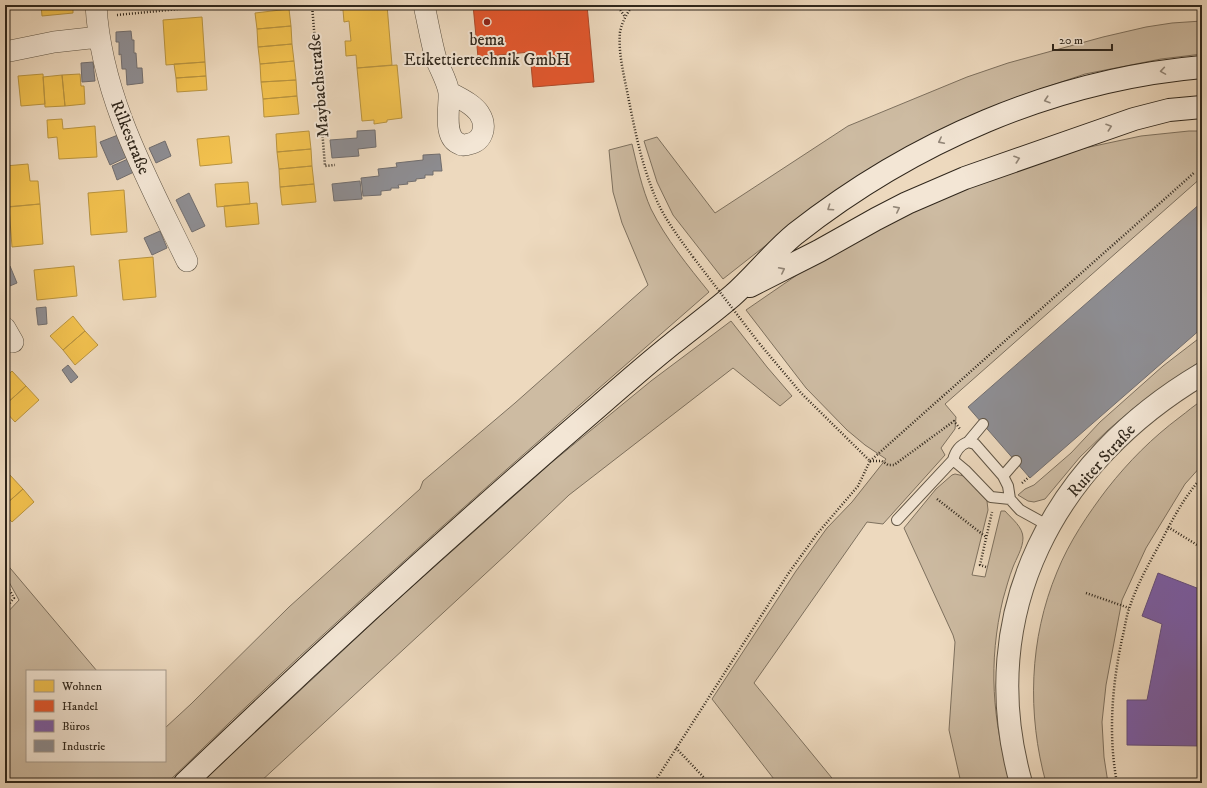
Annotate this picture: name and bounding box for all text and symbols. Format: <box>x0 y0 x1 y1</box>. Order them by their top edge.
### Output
marker: bema Etikettiertechnik GmbH <box>482 17 492 27</box>
scale bar <box>1053 26 1112 52</box>
place label: bema Etikettiertechnik GmbH <box>404 29 570 71</box>
street label: Maybachstraße <box>303 33 334 139</box>
text: 20 m <box>1059 33 1083 48</box>
one-way arrow <box>1160 66 1166 75</box>
one-way arrow <box>1043 95 1050 103</box>
street label: Rilkestraße <box>105 97 155 178</box>
one-way arrow <box>1105 124 1112 132</box>
one-way arrow <box>938 136 945 144</box>
one-way arrow <box>1013 156 1020 164</box>
one-way arrow <box>827 204 834 211</box>
one-way arrow <box>892 206 900 214</box>
one-way arrow <box>778 267 785 275</box>
street label: Ruiter Straße <box>1063 419 1141 502</box>
legend <box>26 670 166 762</box>
text: Wohnen <box>61 679 103 694</box>
text: Handel <box>62 699 98 714</box>
text: Büros <box>62 719 90 734</box>
text: Industrie <box>62 739 105 754</box>

